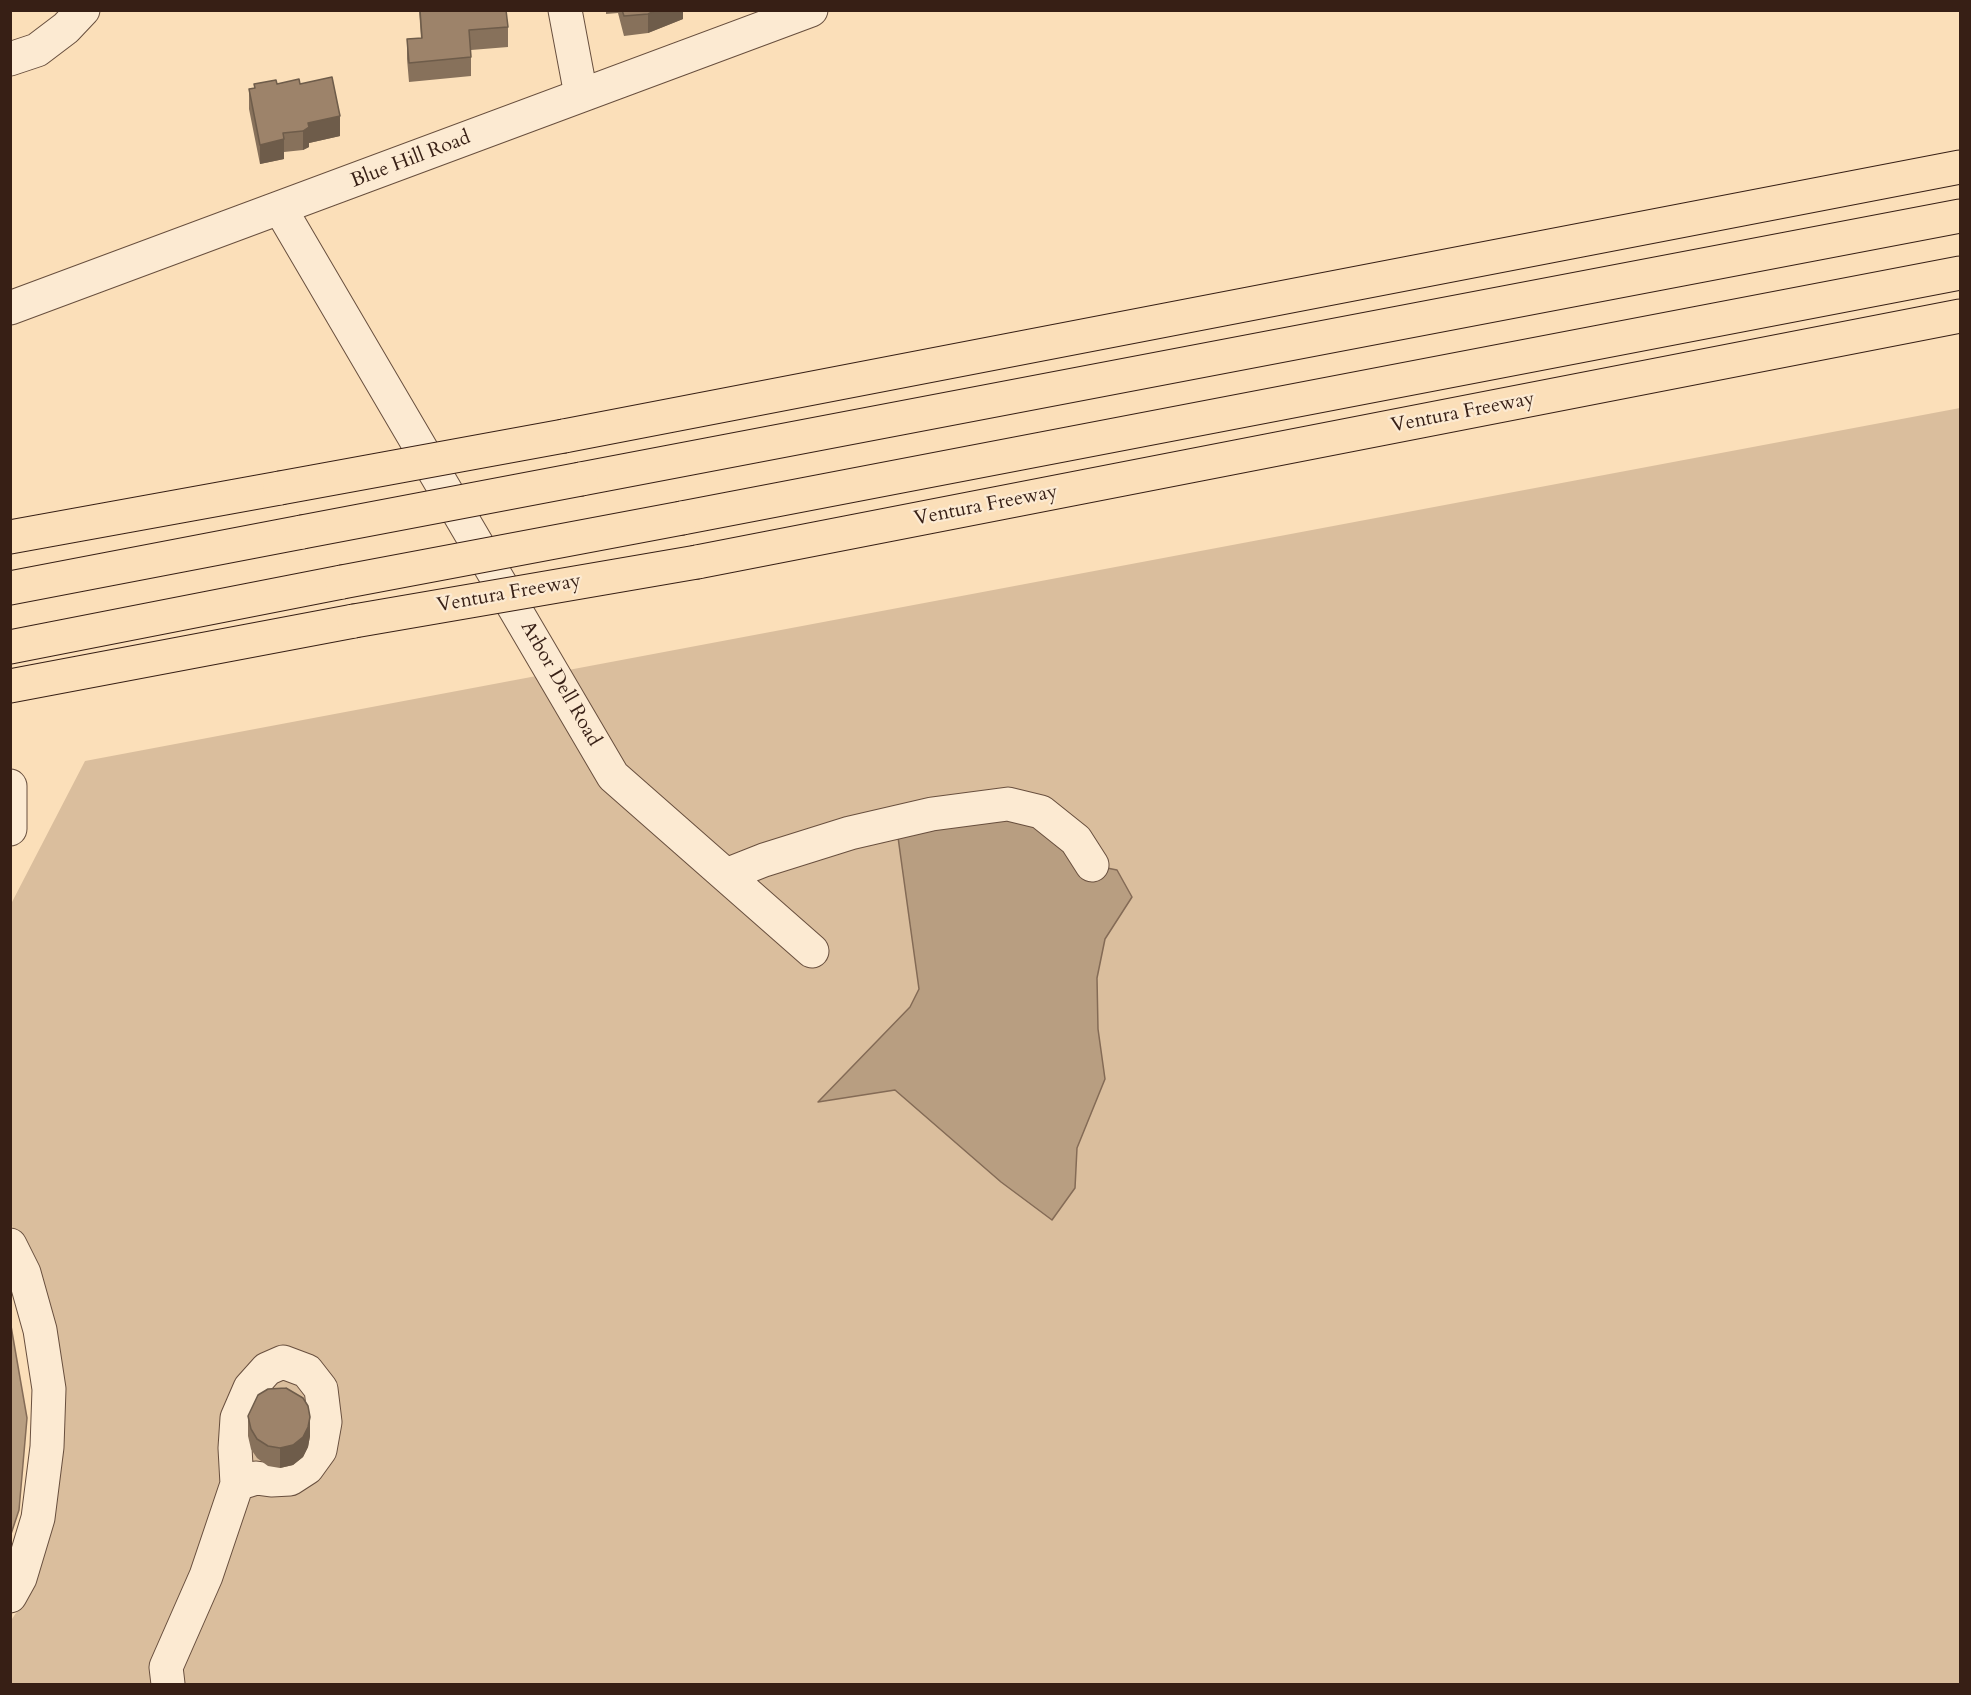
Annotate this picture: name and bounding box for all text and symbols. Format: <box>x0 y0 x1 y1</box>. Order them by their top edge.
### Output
street label: Blue Hill Road <box>348 126 474 194</box>
street label: Ventura Freeway <box>1389 387 1537 439</box>
street label: Ventura Freeway <box>912 480 1060 532</box>
street label: Ventura Freeway <box>435 570 583 618</box>
street label: Arbor Dell Road <box>514 617 606 751</box>

